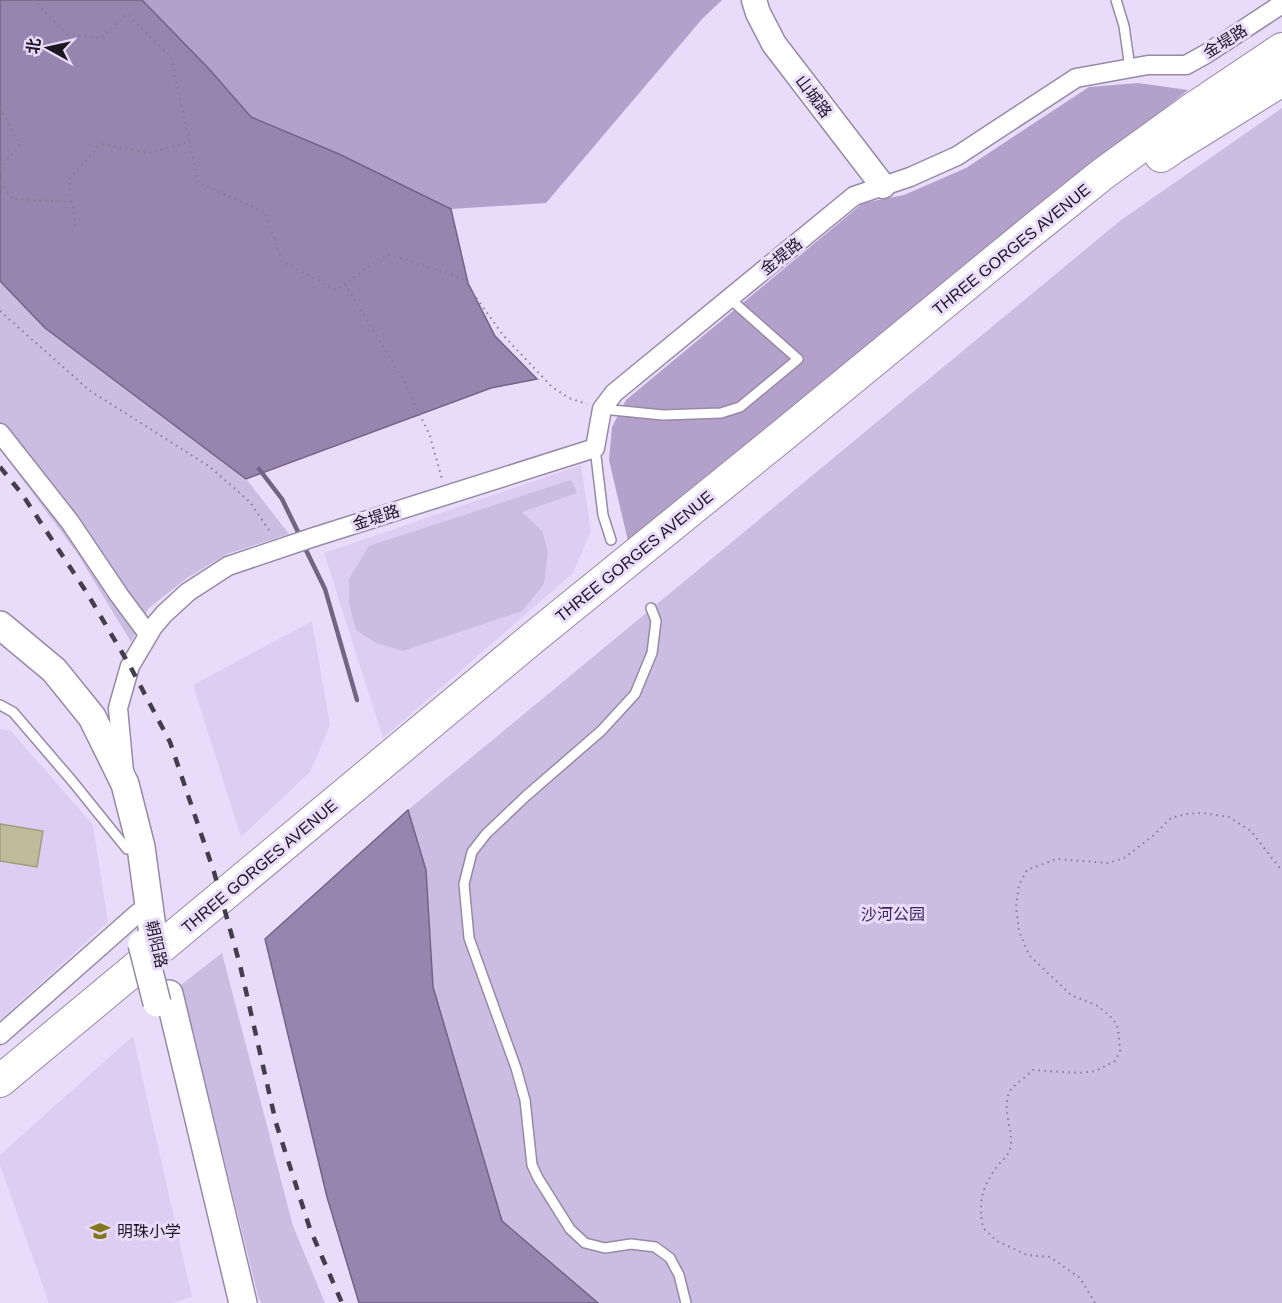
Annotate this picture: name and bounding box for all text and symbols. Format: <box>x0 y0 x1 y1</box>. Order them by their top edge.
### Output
north arrow <box>18 18 78 78</box>
street label: 金堤路 <box>1200 21 1250 61</box>
text: 北 <box>24 37 43 55</box>
street label: 山城路 <box>792 72 835 121</box>
street label: THREE GORGES AVENUE <box>929 181 1093 318</box>
street label: 金堤路 <box>757 235 805 278</box>
street label: THREE GORGES AVENUE <box>552 488 716 625</box>
street label: 金堤路 <box>351 502 402 533</box>
street label: THREE GORGES AVENUE <box>178 797 340 936</box>
park label: 沙河公园 <box>861 906 925 923</box>
street label: 朝阳路 <box>143 919 170 969</box>
school or university icon: 明珠小学 <box>88 1219 112 1243</box>
place label: 明珠小学 <box>117 1223 181 1240</box>

